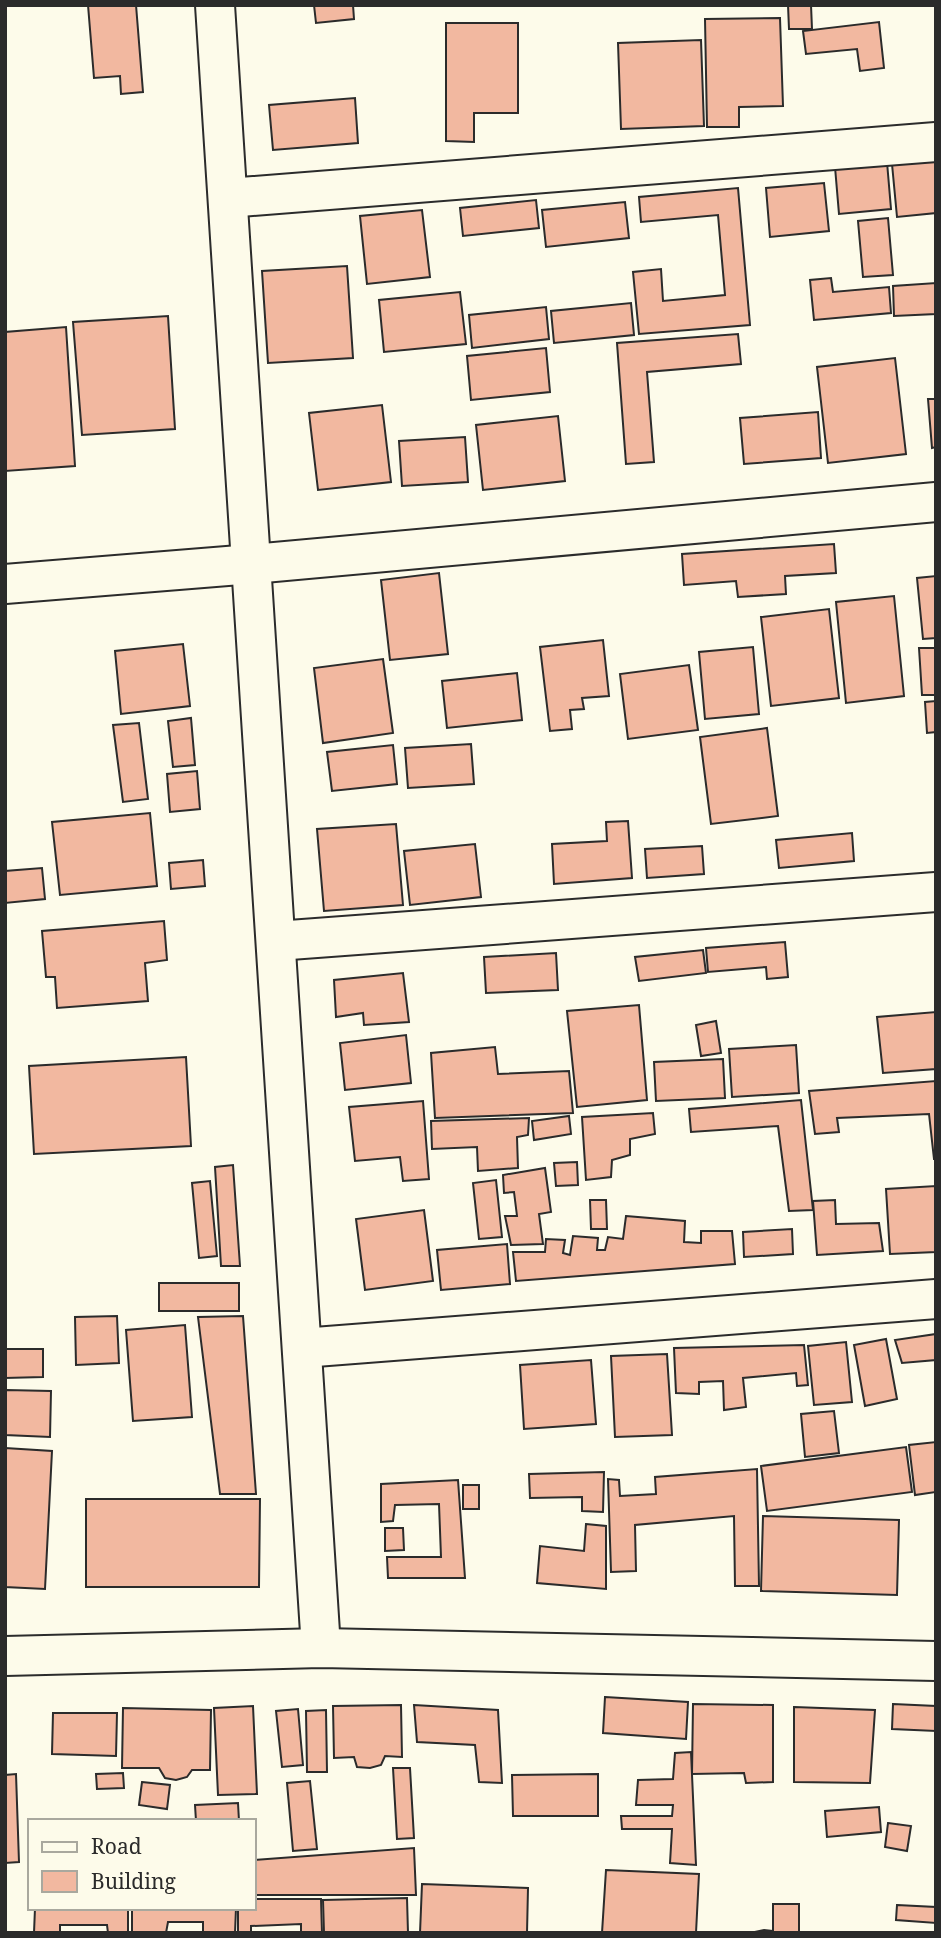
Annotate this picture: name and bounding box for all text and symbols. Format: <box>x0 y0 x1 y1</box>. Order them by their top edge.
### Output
legend <box>28 1819 256 1910</box>
text: Road <box>91 1832 142 1860</box>
text: Building <box>91 1867 176 1895</box>

